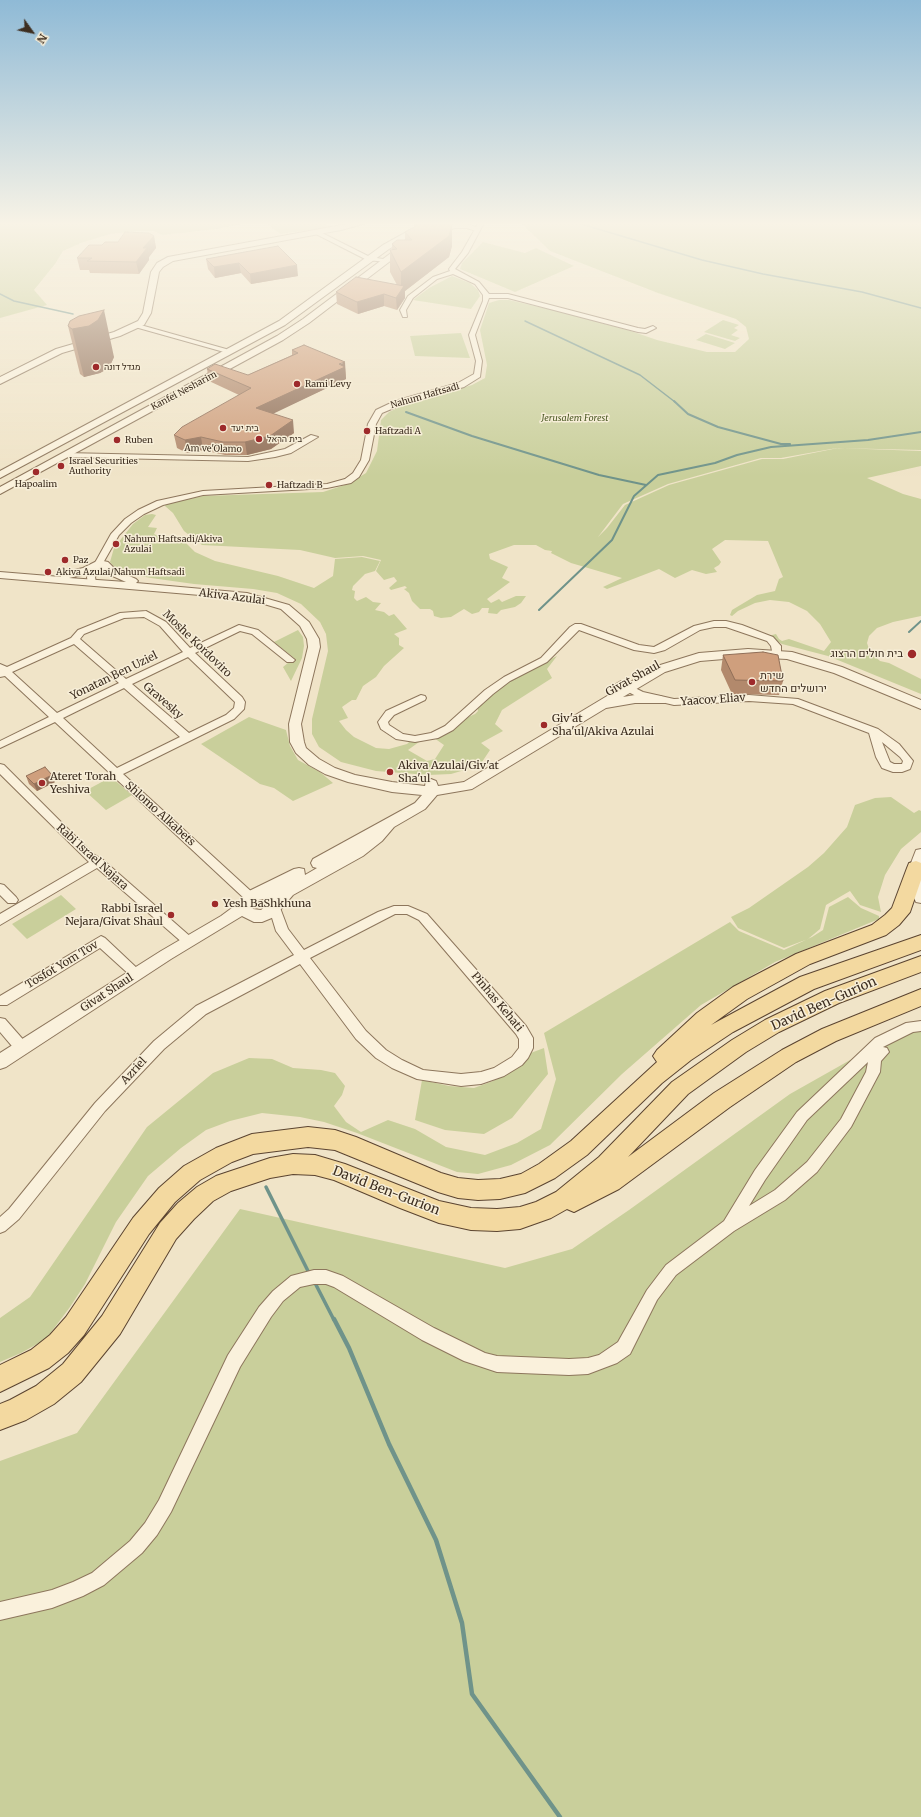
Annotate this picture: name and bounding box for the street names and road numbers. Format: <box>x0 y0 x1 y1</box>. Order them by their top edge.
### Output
street label: Kanfei Nesharim <box>149 369 219 413</box>
street label: Nahum Haftsadi <box>389 381 461 411</box>
street label: Am ve'Olamo <box>184 443 242 455</box>
street label: Akiva Azulai <box>198 586 266 608</box>
street label: Moshe Kordoviro <box>160 608 234 680</box>
street label: Yonatan Ben Uziel <box>68 649 160 703</box>
street label: Givat Shaul <box>604 659 662 699</box>
street label: Gravesky <box>140 680 186 722</box>
street label: Yaacov Eliav <box>680 691 746 709</box>
street label: Shlomo Alkabets <box>122 779 198 849</box>
street label: Rabi Israel Najara <box>53 821 131 893</box>
street label: Tosfot Yom Tov <box>23 938 101 992</box>
street label: Pinhas Kehati <box>468 970 526 1034</box>
street label: Givat Shaul <box>78 971 136 1015</box>
street label: David Ben-Gurion <box>769 974 879 1034</box>
street label: Azriel <box>118 1055 150 1087</box>
street label: David Ben-Gurion <box>330 1163 442 1219</box>

